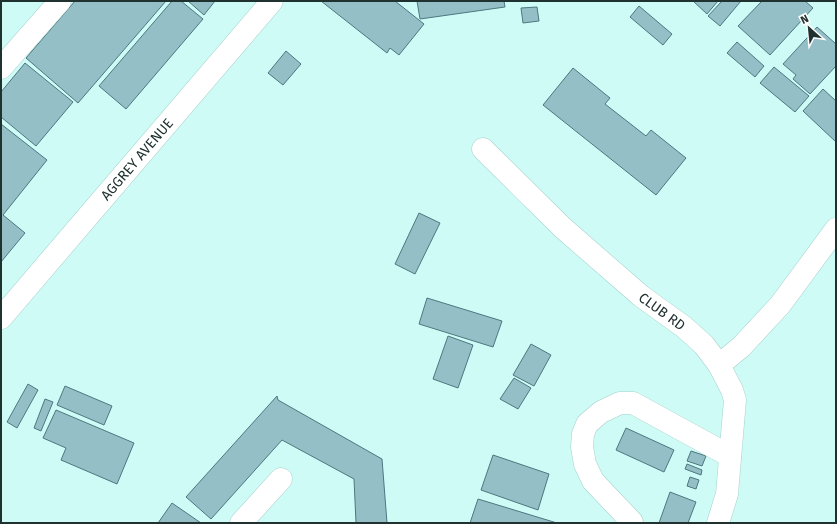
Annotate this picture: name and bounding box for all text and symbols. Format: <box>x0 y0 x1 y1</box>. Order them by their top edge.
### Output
north arrow <box>789 8 829 48</box>
text: N <box>798 12 811 27</box>
street label: AGGREY AVENUE <box>97 115 177 204</box>
street label: CLUB RD <box>635 289 689 334</box>

